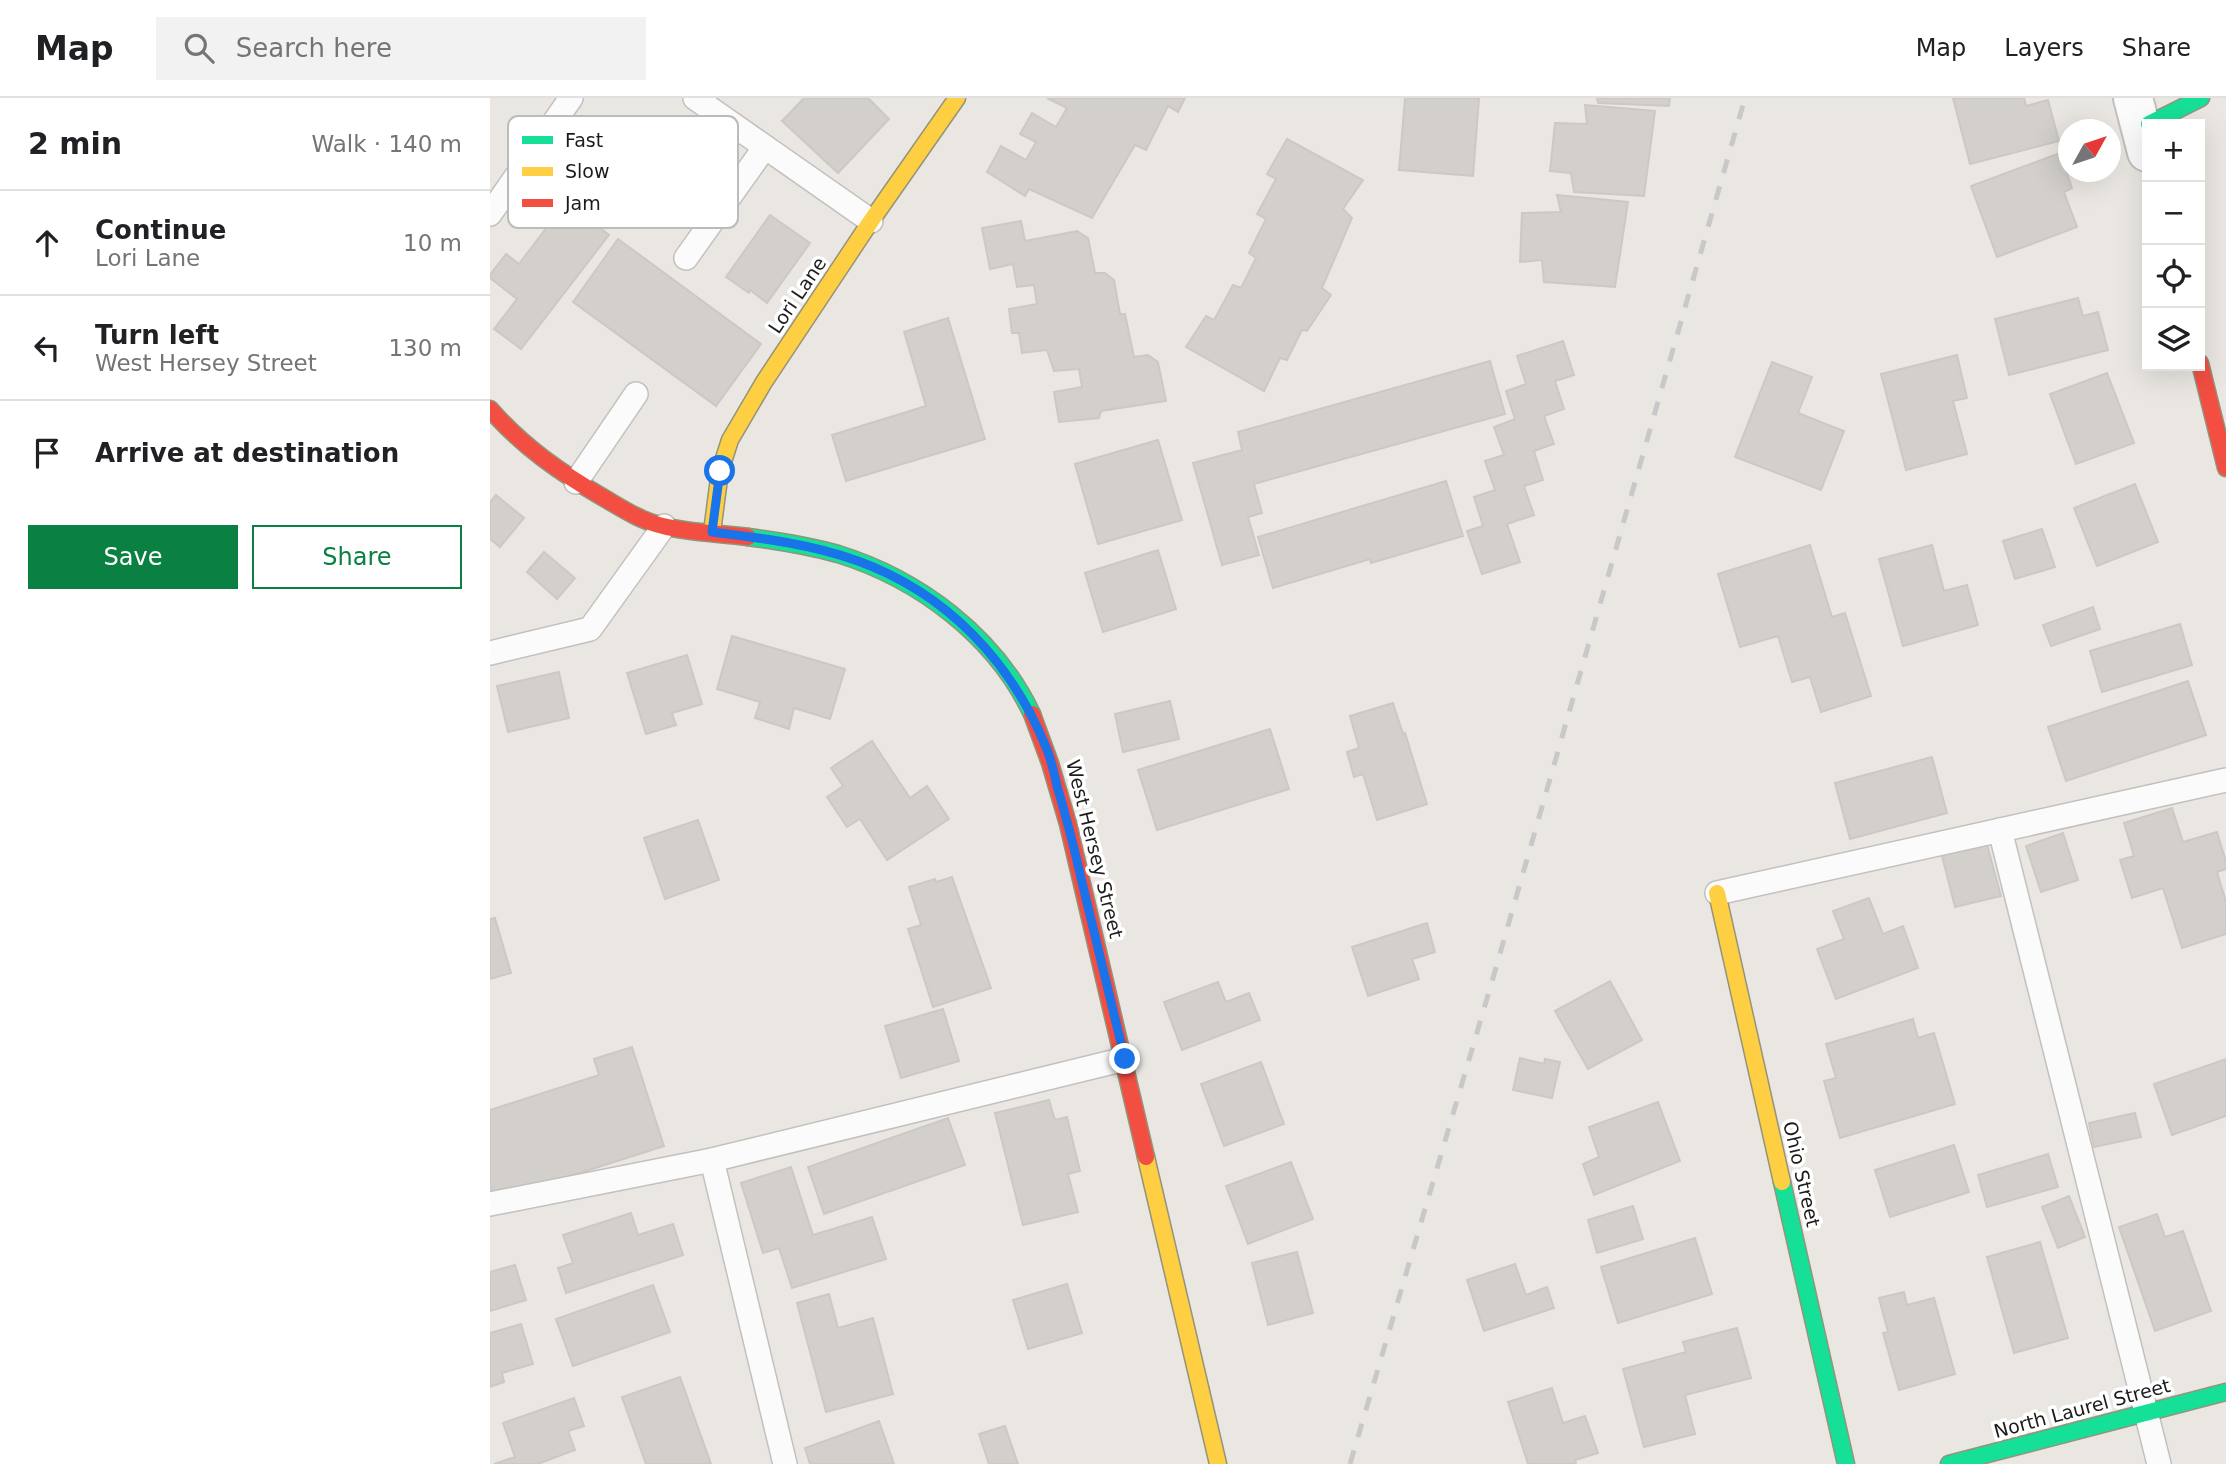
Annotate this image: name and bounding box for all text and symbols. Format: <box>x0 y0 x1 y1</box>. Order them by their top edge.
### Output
search box <box>156 17 646 80</box>
text: Map <box>35 29 114 68</box>
icon: search <box>180 29 218 67</box>
text: Search here <box>236 33 392 63</box>
text: Map <box>1916 34 1966 62</box>
text: Layers <box>2004 34 2084 62</box>
text: Share <box>2122 34 2191 62</box>
legend <box>508 116 738 228</box>
north arrow <box>2058 119 2121 182</box>
map controls <box>2142 119 2205 371</box>
button: + <box>2142 119 2205 182</box>
text: 2 min <box>28 126 122 161</box>
text: Fast <box>565 129 603 151</box>
text: Walk · 140 m <box>311 131 462 157</box>
text: Slow <box>565 160 610 182</box>
button: − <box>2142 182 2205 245</box>
text: Jam <box>564 192 601 214</box>
text: Continue <box>95 215 226 245</box>
icon: ahead <box>28 224 66 262</box>
text: 10 m <box>403 230 462 256</box>
text: Lori Lane <box>95 245 200 271</box>
button: locate <box>2142 245 2205 308</box>
street label: Lori Lane <box>764 253 830 337</box>
button: layers <box>2142 308 2205 371</box>
text: Turn left <box>95 320 219 350</box>
icon: left <box>28 329 66 367</box>
text: 130 m <box>388 335 462 361</box>
text: West Hersey Street <box>95 350 317 376</box>
icon: arrive <box>28 434 66 472</box>
text: Arrive at destination <box>95 438 399 468</box>
route start <box>704 455 735 486</box>
button: Save <box>28 525 238 589</box>
button: Share <box>252 525 462 589</box>
street label: West Hersey Street <box>1062 757 1128 941</box>
route end <box>1109 1043 1140 1074</box>
street label: Ohio Street <box>1779 1119 1825 1229</box>
street label: North Laurel Street <box>1991 1374 2173 1442</box>

